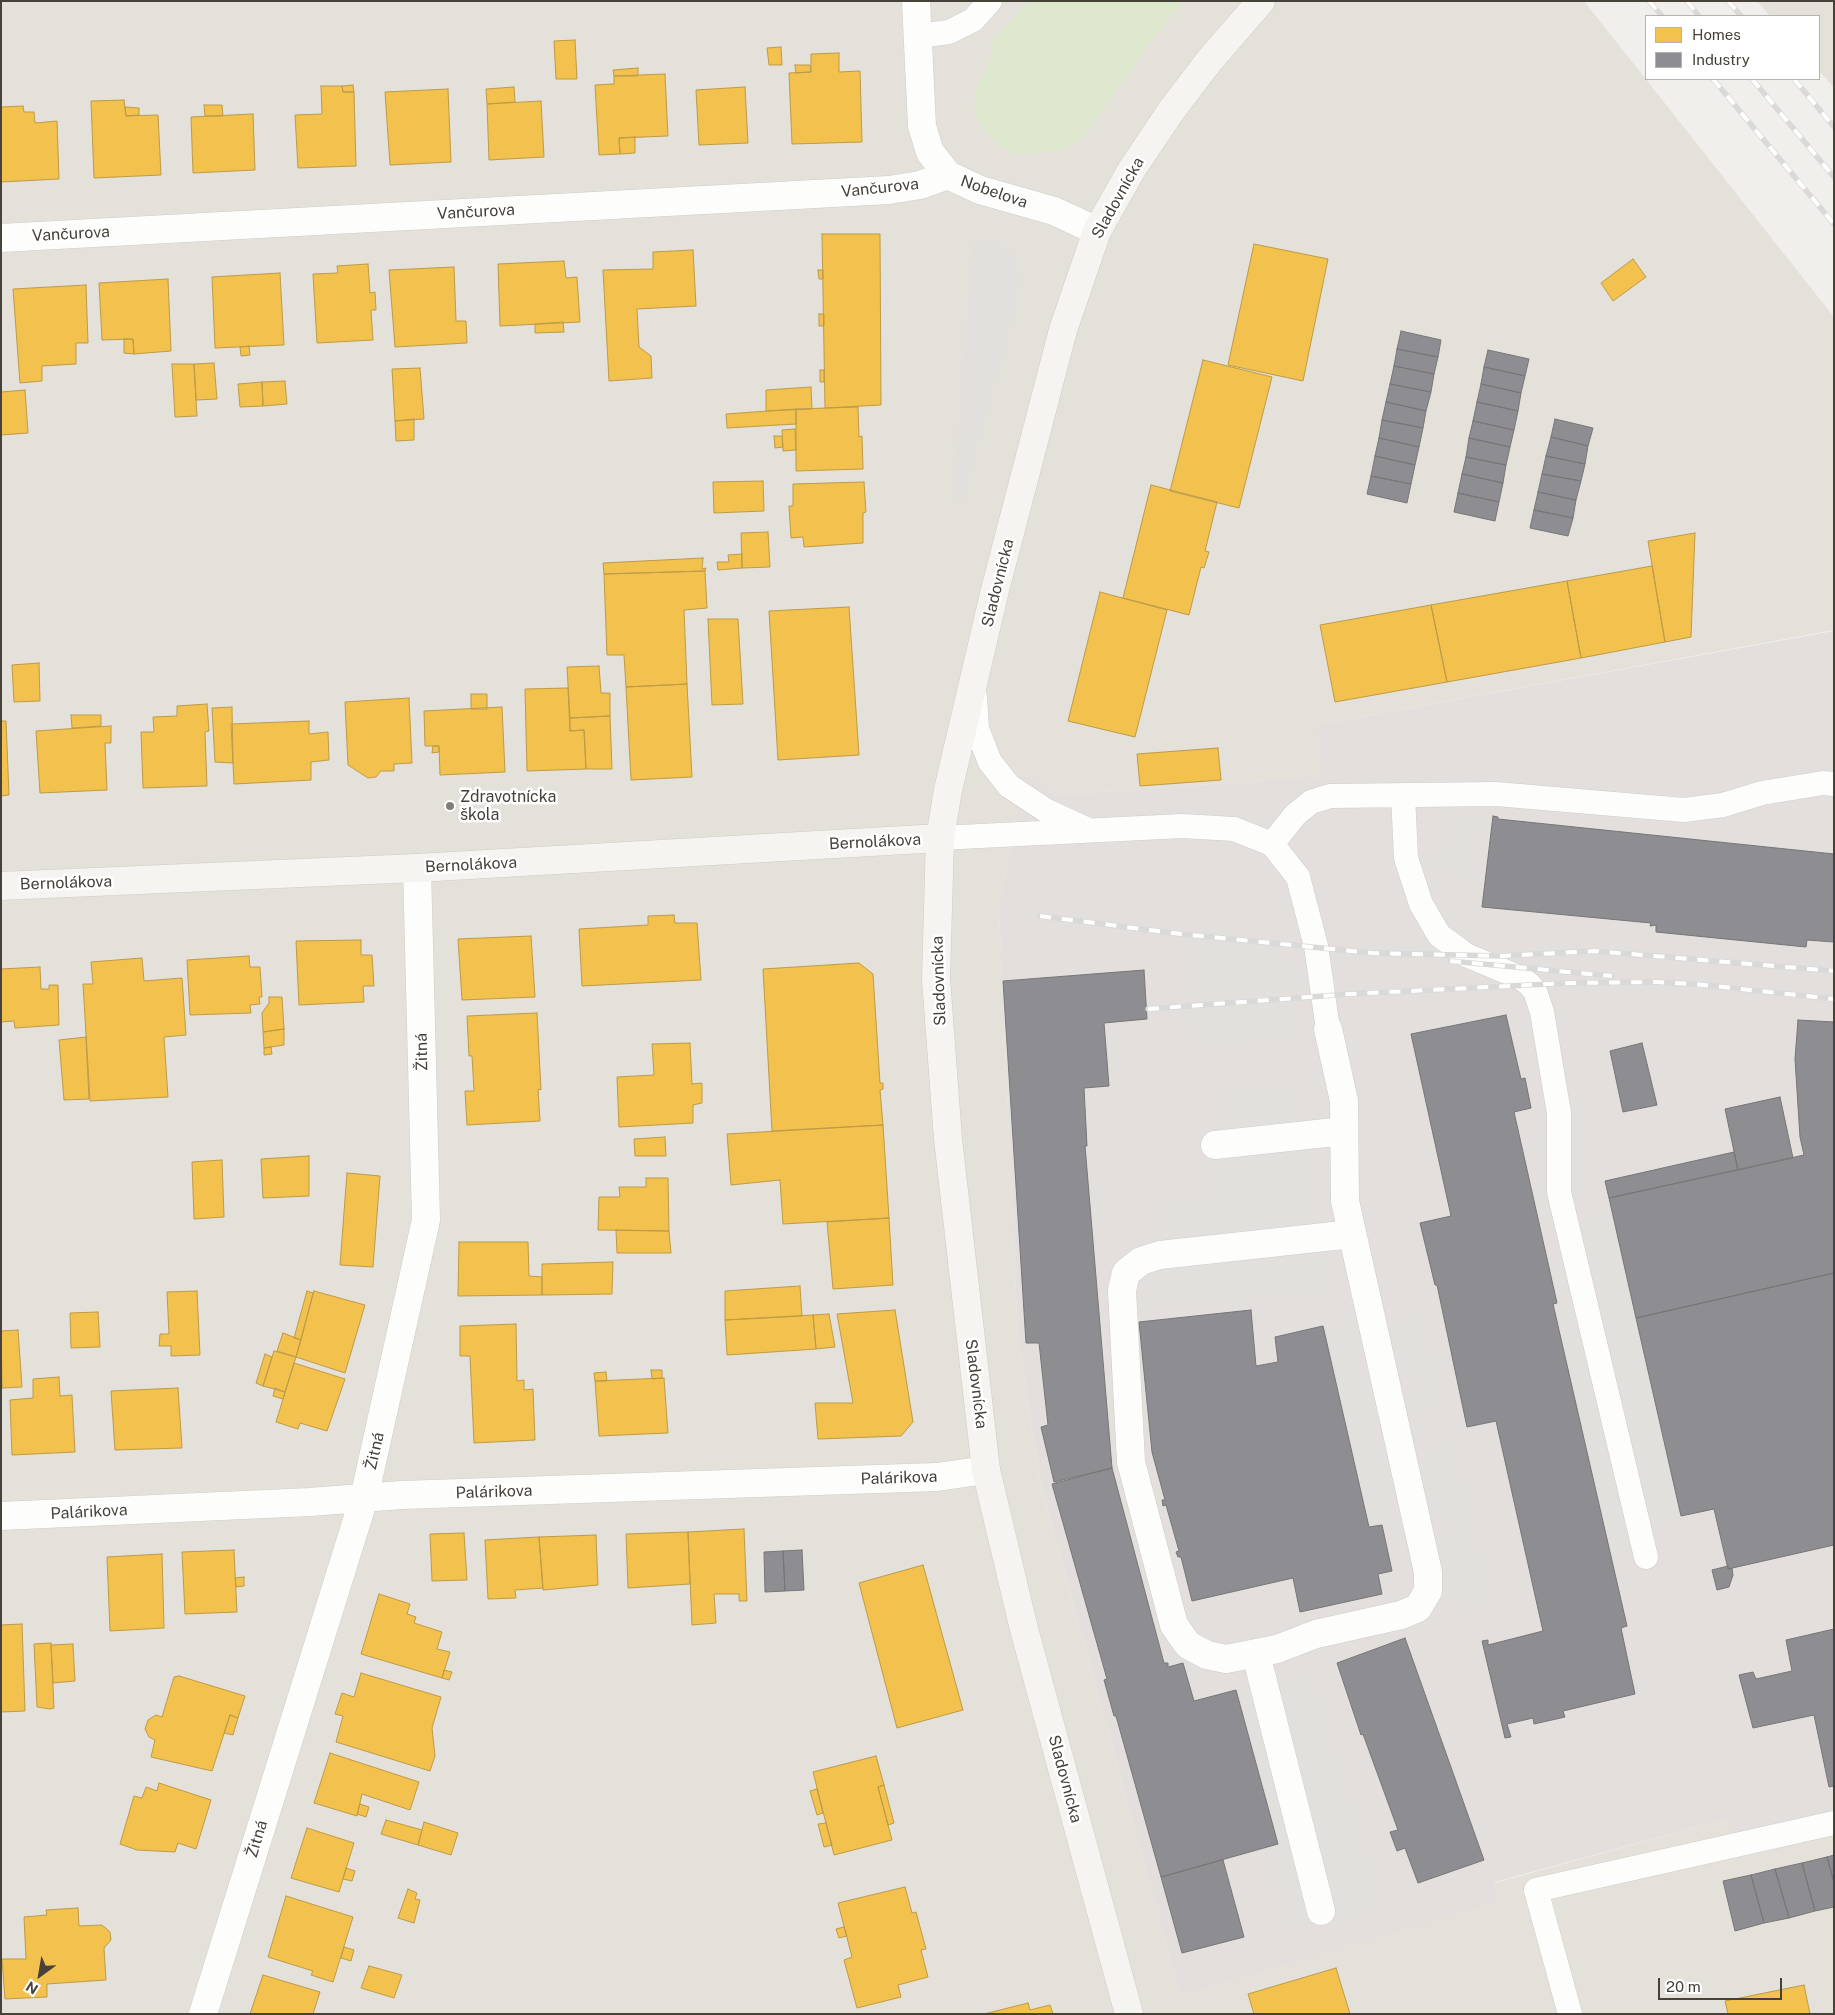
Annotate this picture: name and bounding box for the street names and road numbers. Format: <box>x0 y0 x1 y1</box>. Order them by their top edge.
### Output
street label: Sladovnícka <box>1088 154 1148 242</box>
street label: Nobelova <box>958 172 1030 212</box>
street label: Vančurova <box>840 174 920 202</box>
street label: Vančurova <box>437 200 515 224</box>
street label: Vančurova <box>32 222 110 246</box>
street label: Sladovnícka <box>978 537 1018 629</box>
street label: Bernolákova <box>828 830 922 854</box>
street label: Bernolákova <box>424 853 518 877</box>
street label: Bernolákova <box>20 872 112 894</box>
street label: Sladovnícka <box>928 936 950 1026</box>
street label: Žitná <box>412 1033 432 1071</box>
street label: Sladovnícka <box>961 1338 991 1430</box>
street label: Žitná <box>361 1430 389 1472</box>
street label: Palárikova <box>860 1467 938 1489</box>
street label: Palárikova <box>455 1481 533 1503</box>
street label: Palárikova <box>50 1500 128 1524</box>
street label: Sladovnícka <box>1044 1733 1086 1825</box>
street label: Žitná <box>242 1818 272 1860</box>

